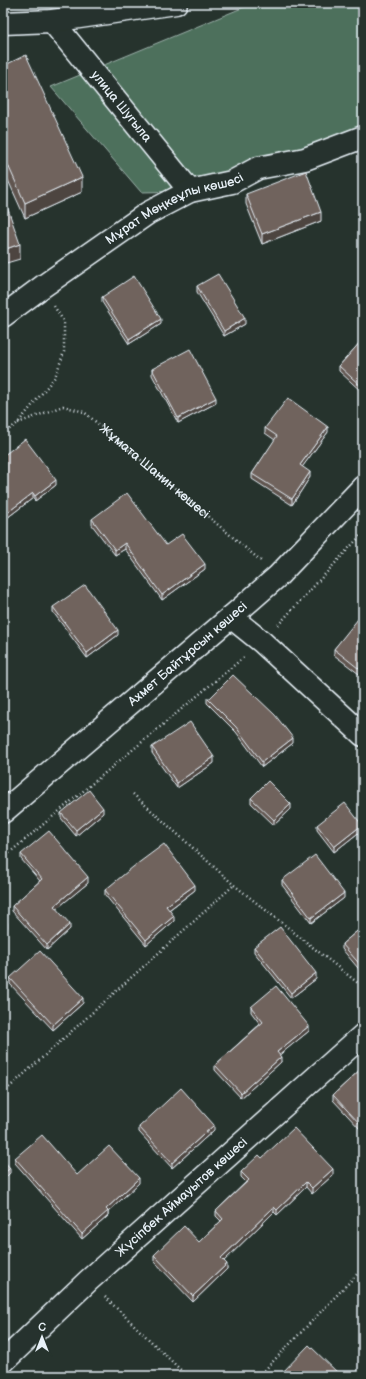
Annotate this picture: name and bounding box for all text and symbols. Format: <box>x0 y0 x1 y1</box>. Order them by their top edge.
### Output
street label: улица Шугыла <box>87 67 155 146</box>
street label: Мұрат Мөңкеұлы көшесі <box>102 169 246 248</box>
street label: Жұмата Шанин көшесі <box>96 420 213 522</box>
street label: Ахмет Байтұрсын көшесі <box>124 598 251 710</box>
street label: Жүсіпбек Аймауытов көшесі <box>112 1134 251 1260</box>
north arrow <box>22 1317 62 1357</box>
text: С <box>38 1321 46 1334</box>

